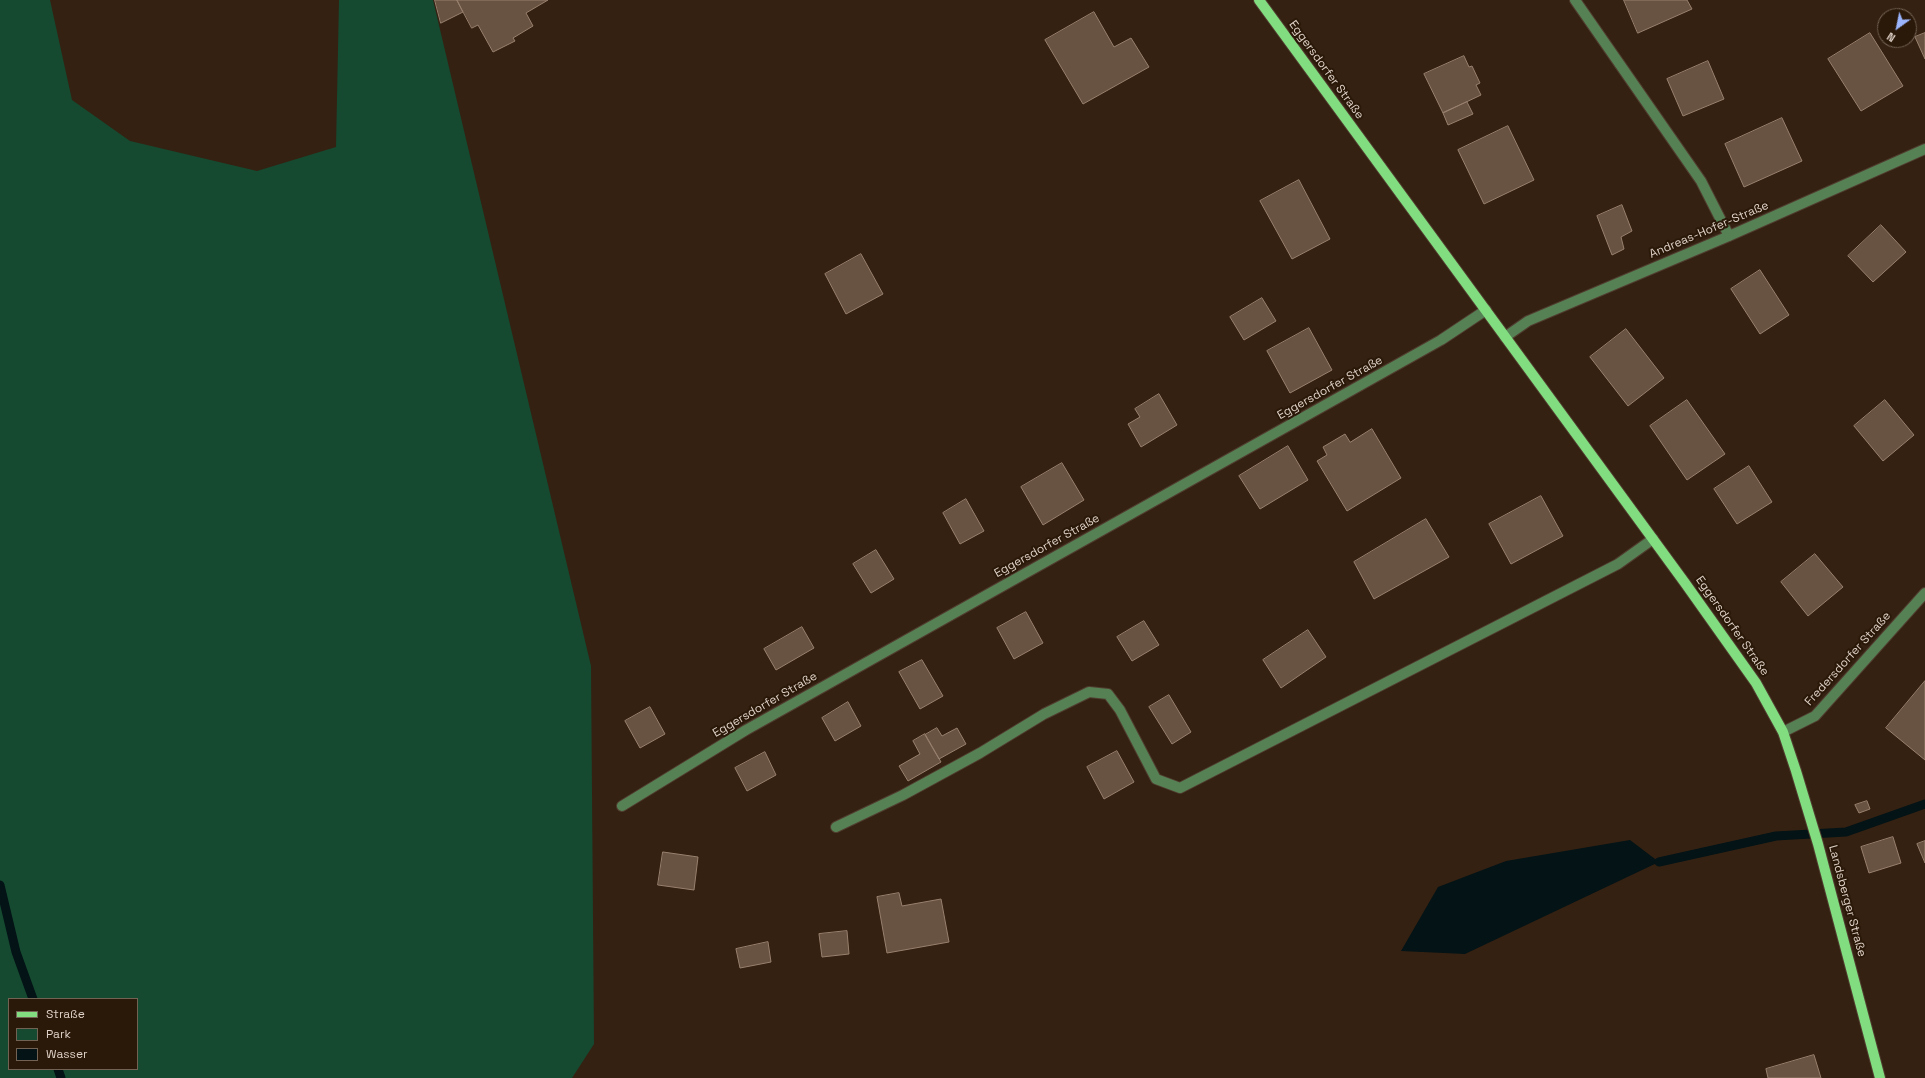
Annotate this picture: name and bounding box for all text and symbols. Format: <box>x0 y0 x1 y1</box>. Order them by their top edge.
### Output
north arrow <box>1877 8 1917 48</box>
street label: Eggersdorfer Straße <box>1285 18 1367 122</box>
text: N <box>1884 29 1898 45</box>
street label: Andreas-Hofer-Straße <box>1647 198 1771 262</box>
street label: Eggersdorfer Straße <box>1275 353 1385 423</box>
street label: Eggersdorfer Straße <box>992 511 1102 581</box>
street label: Eggersdorfer Straße <box>1692 573 1772 679</box>
street label: Fredersdorfer Straße <box>1802 609 1894 709</box>
street label: Eggersdorfer Straße <box>710 669 820 741</box>
street label: Landsberger Straße <box>1825 844 1869 958</box>
legend <box>8 998 138 1070</box>
text: Straße <box>46 1006 85 1022</box>
text: Park <box>46 1026 71 1042</box>
text: Wasser <box>46 1046 88 1062</box>

